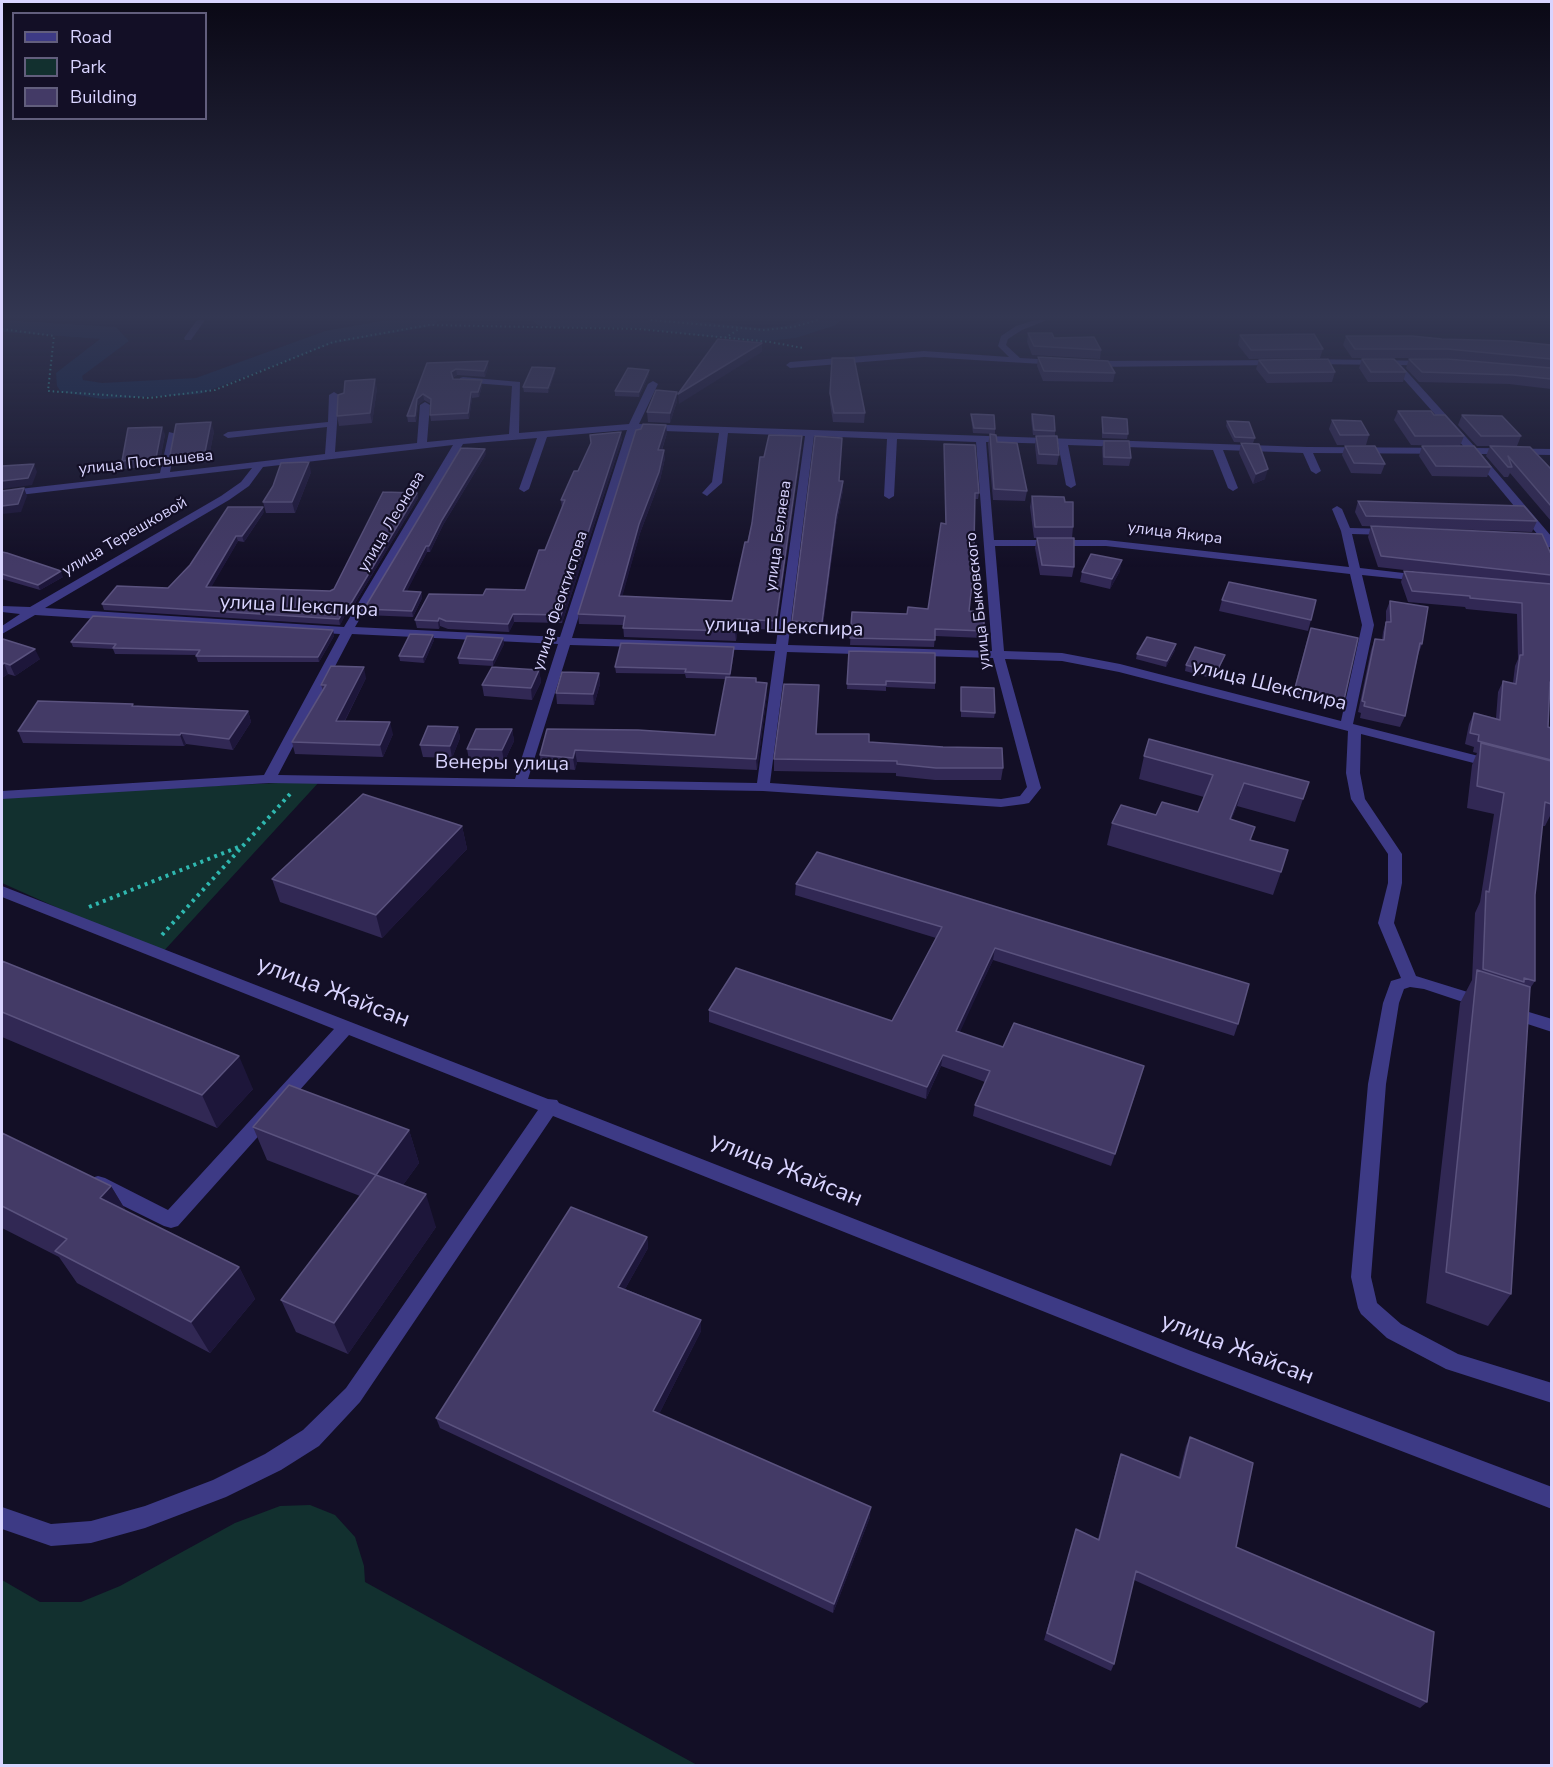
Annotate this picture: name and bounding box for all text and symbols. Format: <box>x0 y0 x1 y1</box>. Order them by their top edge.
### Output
legend <box>12 12 207 120</box>
text: Road <box>70 25 112 49</box>
text: Park <box>70 55 106 79</box>
text: Building <box>70 85 137 109</box>
street label: улица Постышева <box>78 446 214 480</box>
street label: улица Леонова <box>354 468 430 576</box>
street label: улица Беляева <box>762 479 796 593</box>
street label: улица Терешковой <box>59 493 191 581</box>
street label: улица Якира <box>1127 519 1223 549</box>
street label: улица Феоктистова <box>529 529 593 673</box>
street label: улица Быковского <box>962 531 996 671</box>
street label: улица Шекспира <box>219 591 379 623</box>
street label: улица Шекспира <box>704 613 864 643</box>
street label: улица Шекспира <box>1189 655 1349 717</box>
street label: Венеры улица <box>435 751 569 777</box>
street label: улица Жайсан <box>252 951 414 1035</box>
street label: улица Жайсан <box>706 1127 866 1215</box>
street label: улица Жайсан <box>1156 1308 1318 1392</box>

